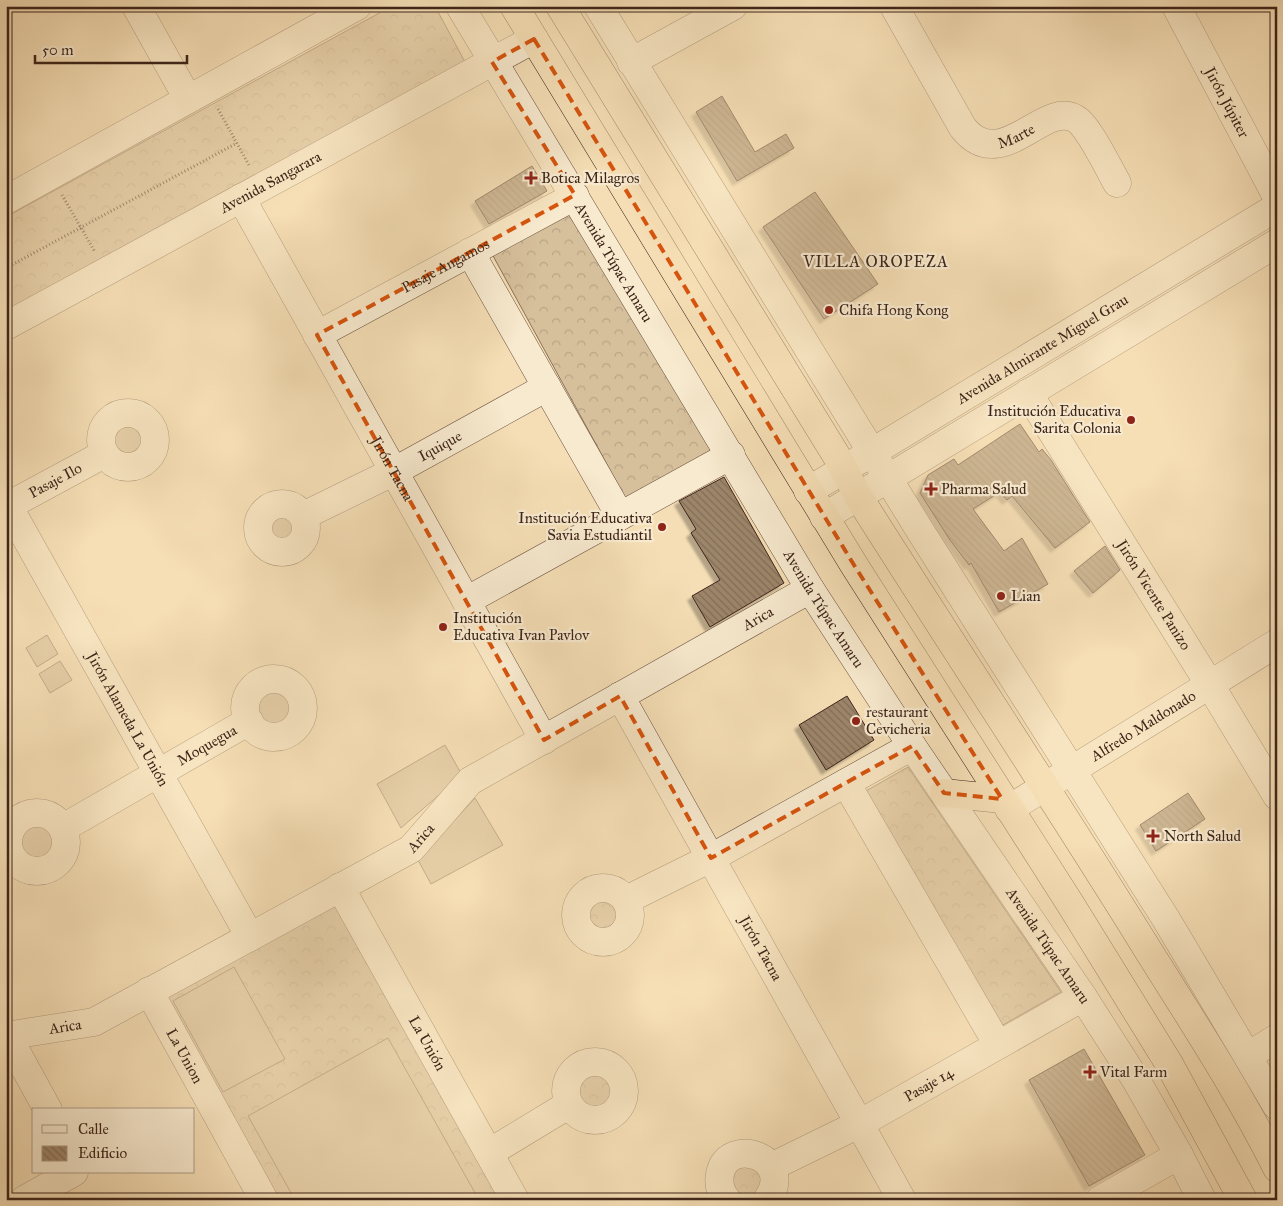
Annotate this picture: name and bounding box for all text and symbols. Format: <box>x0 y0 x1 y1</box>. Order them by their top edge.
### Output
scale bar <box>35 32 188 64</box>
text: 50 m <box>42 41 74 59</box>
street label: Jirón Júpiter <box>1199 62 1253 141</box>
street label: Marte <box>995 120 1038 153</box>
street label: Avenida Sangarara <box>216 147 325 217</box>
place label: Botica Milagros <box>541 169 640 187</box>
marker: Botica Milagros <box>525 172 537 184</box>
street label: Avenida Túpac Amaru <box>571 198 657 325</box>
street label: Pasaje Angamos <box>399 235 492 297</box>
district label: VILLA OROPEZA <box>802 252 949 271</box>
street label: Avenida Almirante Miguel Grau <box>953 290 1131 408</box>
place label: Chifa Hong Kong <box>839 301 949 319</box>
marker: Chifa Hong Kong <box>823 304 835 316</box>
place label: Institución Educativa Sarita Colonia <box>987 402 1122 437</box>
marker: Institución Educativa Sarita Colonia <box>1125 414 1137 426</box>
street label: Iquique <box>415 427 465 465</box>
street label: Jirón Tacna <box>365 431 418 505</box>
street label: Pasaje Ilo <box>26 459 85 502</box>
place label: Pharma Salud <box>941 480 1027 498</box>
marker: Pharma Salud <box>925 483 937 495</box>
place label: Institución Educativa Savia Estudiantil <box>518 509 653 544</box>
marker: Institución Educativa Savia Estudiantil <box>656 521 668 533</box>
street label: Jirón Vicente Panizo <box>1111 535 1195 654</box>
street label: Avenida Túpac Amaru <box>779 546 868 671</box>
place label: Lian <box>1011 587 1041 605</box>
marker: Lian <box>995 590 1007 602</box>
street label: Arica <box>739 602 777 635</box>
place label: Institución Educativa Ivan Pavlov <box>453 609 590 644</box>
marker: Institución Educativa Ivan Pavlov <box>437 621 449 633</box>
street label: Jirón Alameda La Unión <box>81 647 173 790</box>
street label: Alfredo Maldonado <box>1087 686 1199 766</box>
place label: restaurant Cevicheria <box>866 703 931 738</box>
marker: restaurant Cevicheria <box>850 715 862 727</box>
street label: Moquegua <box>174 721 241 769</box>
street label: Arica <box>403 819 439 857</box>
place label: North Salud <box>1164 827 1242 845</box>
marker: North Salud <box>1146 829 1160 843</box>
street label: Avenida Túpac Amaru <box>1002 884 1094 1007</box>
street label: Jirón Tacna <box>734 911 787 984</box>
street label: La Unión <box>405 1013 450 1074</box>
street label: Arica <box>47 1015 83 1038</box>
street label: La Union <box>162 1025 207 1087</box>
street label: Pasaje 14 <box>901 1063 957 1106</box>
place label: Vital Farm <box>1099 1063 1168 1081</box>
marker: Vital Farm <box>1084 1066 1096 1078</box>
legend <box>32 1108 195 1174</box>
text: Calle <box>78 1120 109 1138</box>
text: Edificio <box>78 1144 127 1162</box>

